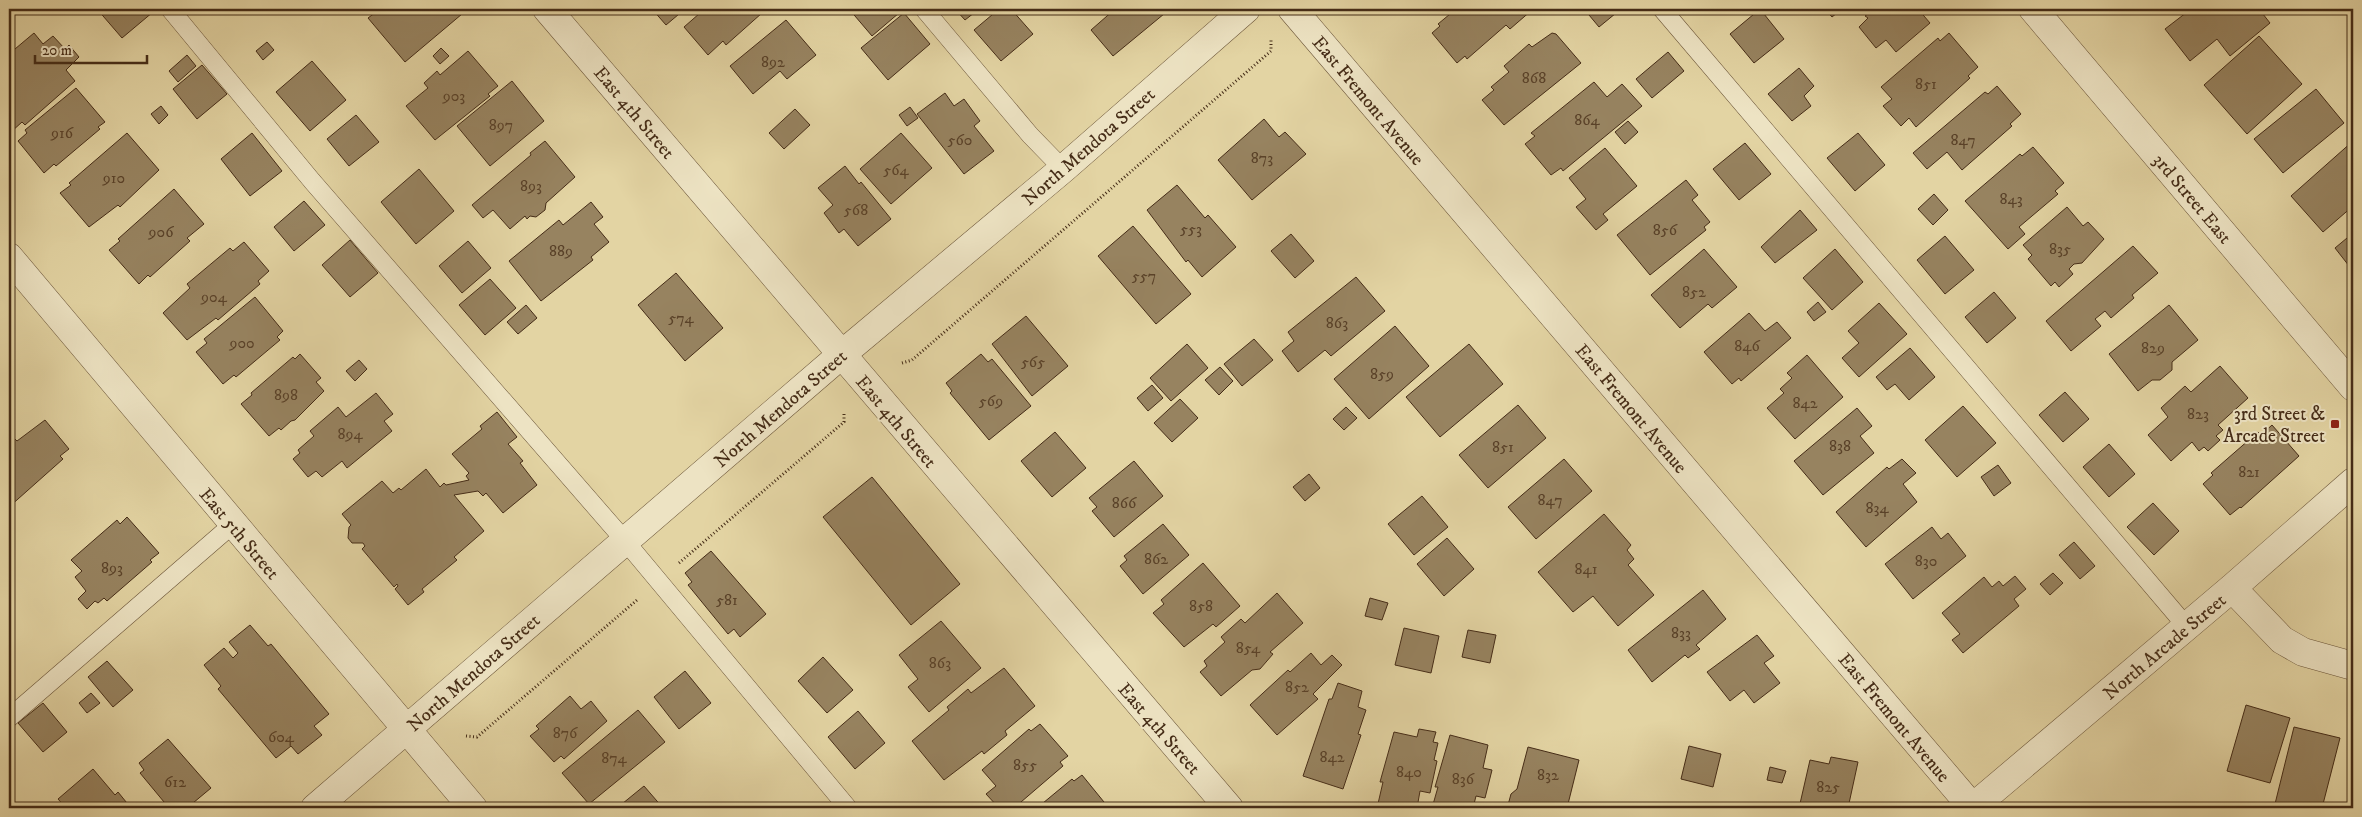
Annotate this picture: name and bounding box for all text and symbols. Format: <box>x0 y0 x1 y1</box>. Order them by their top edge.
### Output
scale bar <box>35 32 148 64</box>
street label: East Fremont Avenue <box>1307 32 1429 170</box>
text: 20 m <box>42 41 72 60</box>
house number: 892 <box>761 52 785 72</box>
street label: East 4th Street <box>588 62 679 164</box>
house number: 868 <box>1522 68 1546 88</box>
house number: 851 <box>1915 74 1937 94</box>
street label: North Mendota Street <box>1018 83 1160 211</box>
house number: 903 <box>442 86 465 106</box>
house number: 864 <box>1574 110 1601 130</box>
house number: 897 <box>489 115 513 135</box>
house number: 916 <box>50 123 74 143</box>
house number: 560 <box>948 130 972 150</box>
house number: 847 <box>1950 130 1976 150</box>
house number: 873 <box>1251 148 1273 168</box>
street label: 3rd Street East <box>2147 149 2236 249</box>
house number: 564 <box>883 160 910 180</box>
house number: 910 <box>102 168 125 188</box>
house number: 893 <box>520 176 542 196</box>
house number: 843 <box>1999 189 2023 209</box>
house number: 568 <box>844 200 868 220</box>
house number: 553 <box>1180 219 1202 239</box>
house number: 856 <box>1653 220 1678 240</box>
house number: 906 <box>148 222 174 242</box>
house number: 835 <box>2049 239 2071 259</box>
house number: 889 <box>549 241 573 261</box>
house number: 557 <box>1132 266 1156 286</box>
house number: 852 <box>1682 282 1706 302</box>
house number: 904 <box>200 287 228 307</box>
house number: 574 <box>668 308 694 328</box>
house number: 863 <box>1326 313 1348 333</box>
house number: 900 <box>228 333 255 353</box>
house number: 846 <box>1734 336 1760 356</box>
house number: 829 <box>2141 338 2165 358</box>
street label: East Fremont Avenue <box>1570 340 1692 478</box>
street label: North Mendota Street <box>710 345 852 473</box>
house number: 565 <box>1021 352 1045 372</box>
house number: 859 <box>1370 364 1394 384</box>
street label: East 4th Street <box>850 371 941 473</box>
house number: 898 <box>274 385 298 405</box>
house number: 569 <box>979 391 1003 411</box>
house number: 842 <box>1792 393 1818 413</box>
place label: 3rd Street & Arcade Street <box>2223 403 2325 448</box>
house number: 823 <box>2187 404 2209 424</box>
marker: 3rd Street & Arcade Street <box>2329 418 2341 430</box>
house number: 894 <box>337 424 363 444</box>
house number: 838 <box>1829 436 1851 456</box>
house number: 851 <box>1492 437 1514 457</box>
house number: 821 <box>2238 462 2260 482</box>
street label: East 5th Street <box>194 483 284 584</box>
house number: 847 <box>1537 490 1563 510</box>
house number: 866 <box>1112 493 1137 513</box>
house number: 834 <box>1865 498 1889 518</box>
house number: 862 <box>1144 549 1168 569</box>
house number: 830 <box>1915 551 1937 571</box>
house number: 893 <box>101 558 123 578</box>
house number: 841 <box>1574 559 1598 579</box>
street label: North Arcade Street <box>2099 589 2231 705</box>
house number: 581 <box>716 590 738 610</box>
house number: 858 <box>1189 596 1213 616</box>
street label: North Mendota Street <box>403 609 545 737</box>
house number: 833 <box>1671 623 1691 643</box>
house number: 854 <box>1236 638 1261 658</box>
street label: East Fremont Avenue <box>1833 649 1955 787</box>
house number: 863 <box>929 653 951 673</box>
house number: 852 <box>1285 677 1309 697</box>
street label: East 4th Street <box>1113 678 1205 780</box>
house number: 876 <box>553 723 578 743</box>
house number: 604 <box>268 727 295 747</box>
house number: 842 <box>1319 747 1345 767</box>
house number: 874 <box>601 748 627 768</box>
house number: 855 <box>1013 755 1037 775</box>
house number: 840 <box>1396 762 1422 782</box>
house number: 832 <box>1537 765 1559 785</box>
house number: 836 <box>1452 769 1475 789</box>
house number: 612 <box>164 772 186 792</box>
house number: 825 <box>1816 777 1840 797</box>

